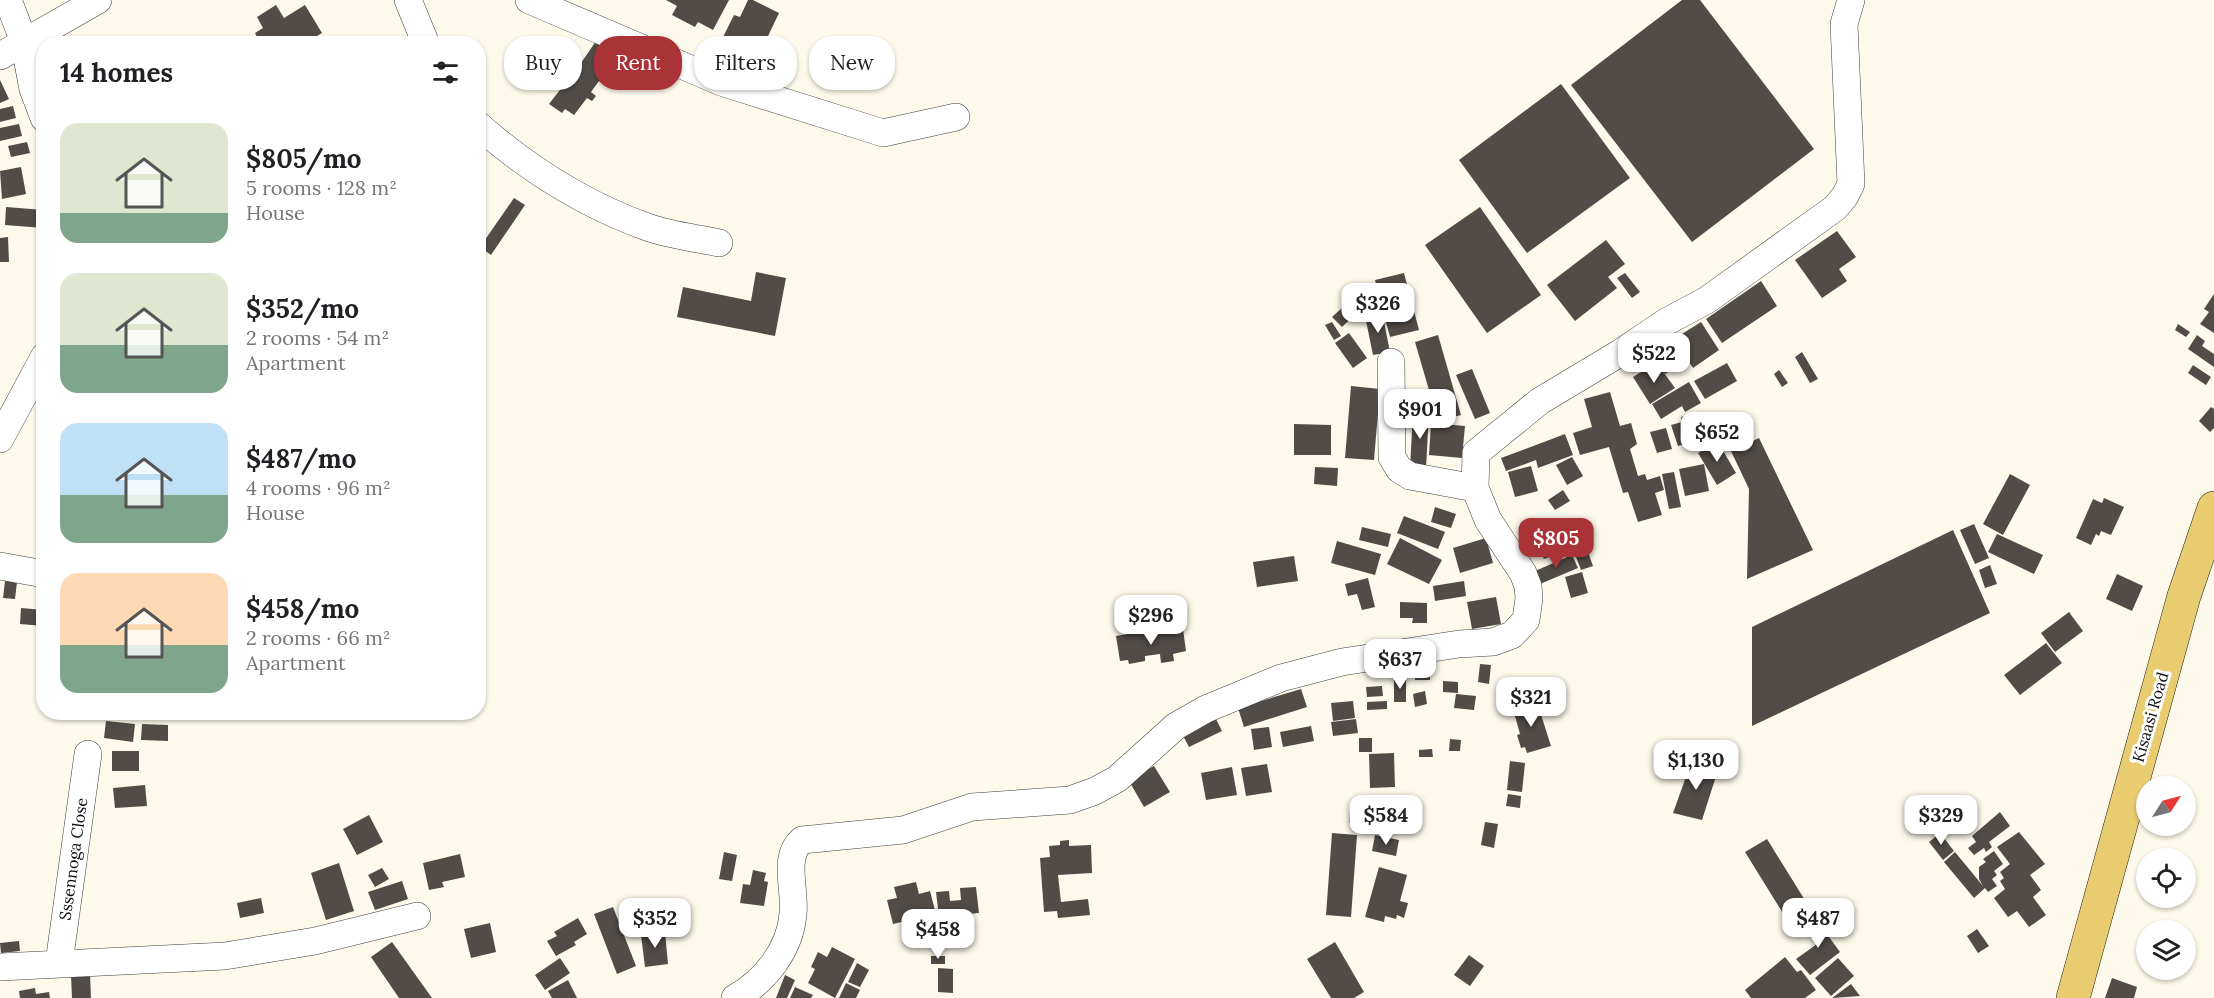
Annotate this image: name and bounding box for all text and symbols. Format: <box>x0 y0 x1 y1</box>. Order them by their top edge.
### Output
chip: Buy <box>504 36 582 90</box>
chip: Rent <box>594 36 682 90</box>
chip: Filters <box>694 36 797 90</box>
chip: New <box>809 36 895 90</box>
text: 14 homes <box>60 56 173 89</box>
icon: filters <box>429 56 462 89</box>
text: $805/mo <box>246 142 362 175</box>
icon: home <box>108 147 180 219</box>
text: 5 rooms · 128 m² <box>246 175 397 200</box>
text: House <box>246 200 305 225</box>
pin: $326 <box>1342 283 1414 334</box>
text: $326 <box>1355 290 1401 315</box>
text: $352/mo <box>246 292 359 325</box>
icon: home <box>108 297 180 369</box>
text: 2 rooms · 54 m² <box>246 325 389 350</box>
pin: $522 <box>1618 333 1690 384</box>
text: $522 <box>1632 340 1676 365</box>
text: Apartment <box>246 350 346 375</box>
pin: $901 <box>1384 389 1456 440</box>
text: $901 <box>1398 396 1442 421</box>
pin: $652 <box>1681 412 1753 463</box>
text: $652 <box>1695 419 1739 444</box>
text: $487/mo <box>246 442 356 475</box>
icon: home <box>108 447 180 519</box>
text: 4 rooms · 96 m² <box>246 475 391 500</box>
text: House <box>246 500 305 525</box>
pin: $805 <box>1520 518 1592 569</box>
text: $805 <box>1533 525 1579 550</box>
text: $458/mo <box>246 592 359 625</box>
pin: $296 <box>1115 595 1187 646</box>
icon: home <box>108 597 180 669</box>
text: $296 <box>1128 602 1174 627</box>
text: 2 rooms · 66 m² <box>246 625 391 650</box>
pin: $637 <box>1364 639 1436 690</box>
text: $637 <box>1378 646 1422 671</box>
text: Apartment <box>246 650 346 675</box>
street label: Kisaasi Road <box>2128 669 2172 764</box>
pin: $321 <box>1495 677 1567 728</box>
text: $321 <box>1510 684 1552 709</box>
pin: $1,130 <box>1647 740 1745 791</box>
text: $1,130 <box>1668 747 1724 772</box>
north arrow <box>2136 776 2196 836</box>
map controls <box>2136 776 2196 980</box>
pin: $584 <box>1350 795 1422 846</box>
pin: $329 <box>1905 795 1977 846</box>
street label: Sssennoga Close <box>54 796 92 922</box>
text: $584 <box>1364 802 1408 827</box>
text: $329 <box>1918 802 1964 827</box>
button: locate <box>2136 848 2196 908</box>
pin: $352 <box>619 898 691 949</box>
pin: $487 <box>1782 898 1854 949</box>
text: $352 <box>633 905 677 930</box>
text: $487 <box>1796 905 1840 930</box>
pin: $458 <box>902 909 974 960</box>
text: $458 <box>916 916 960 941</box>
button: layers <box>2136 920 2196 980</box>

